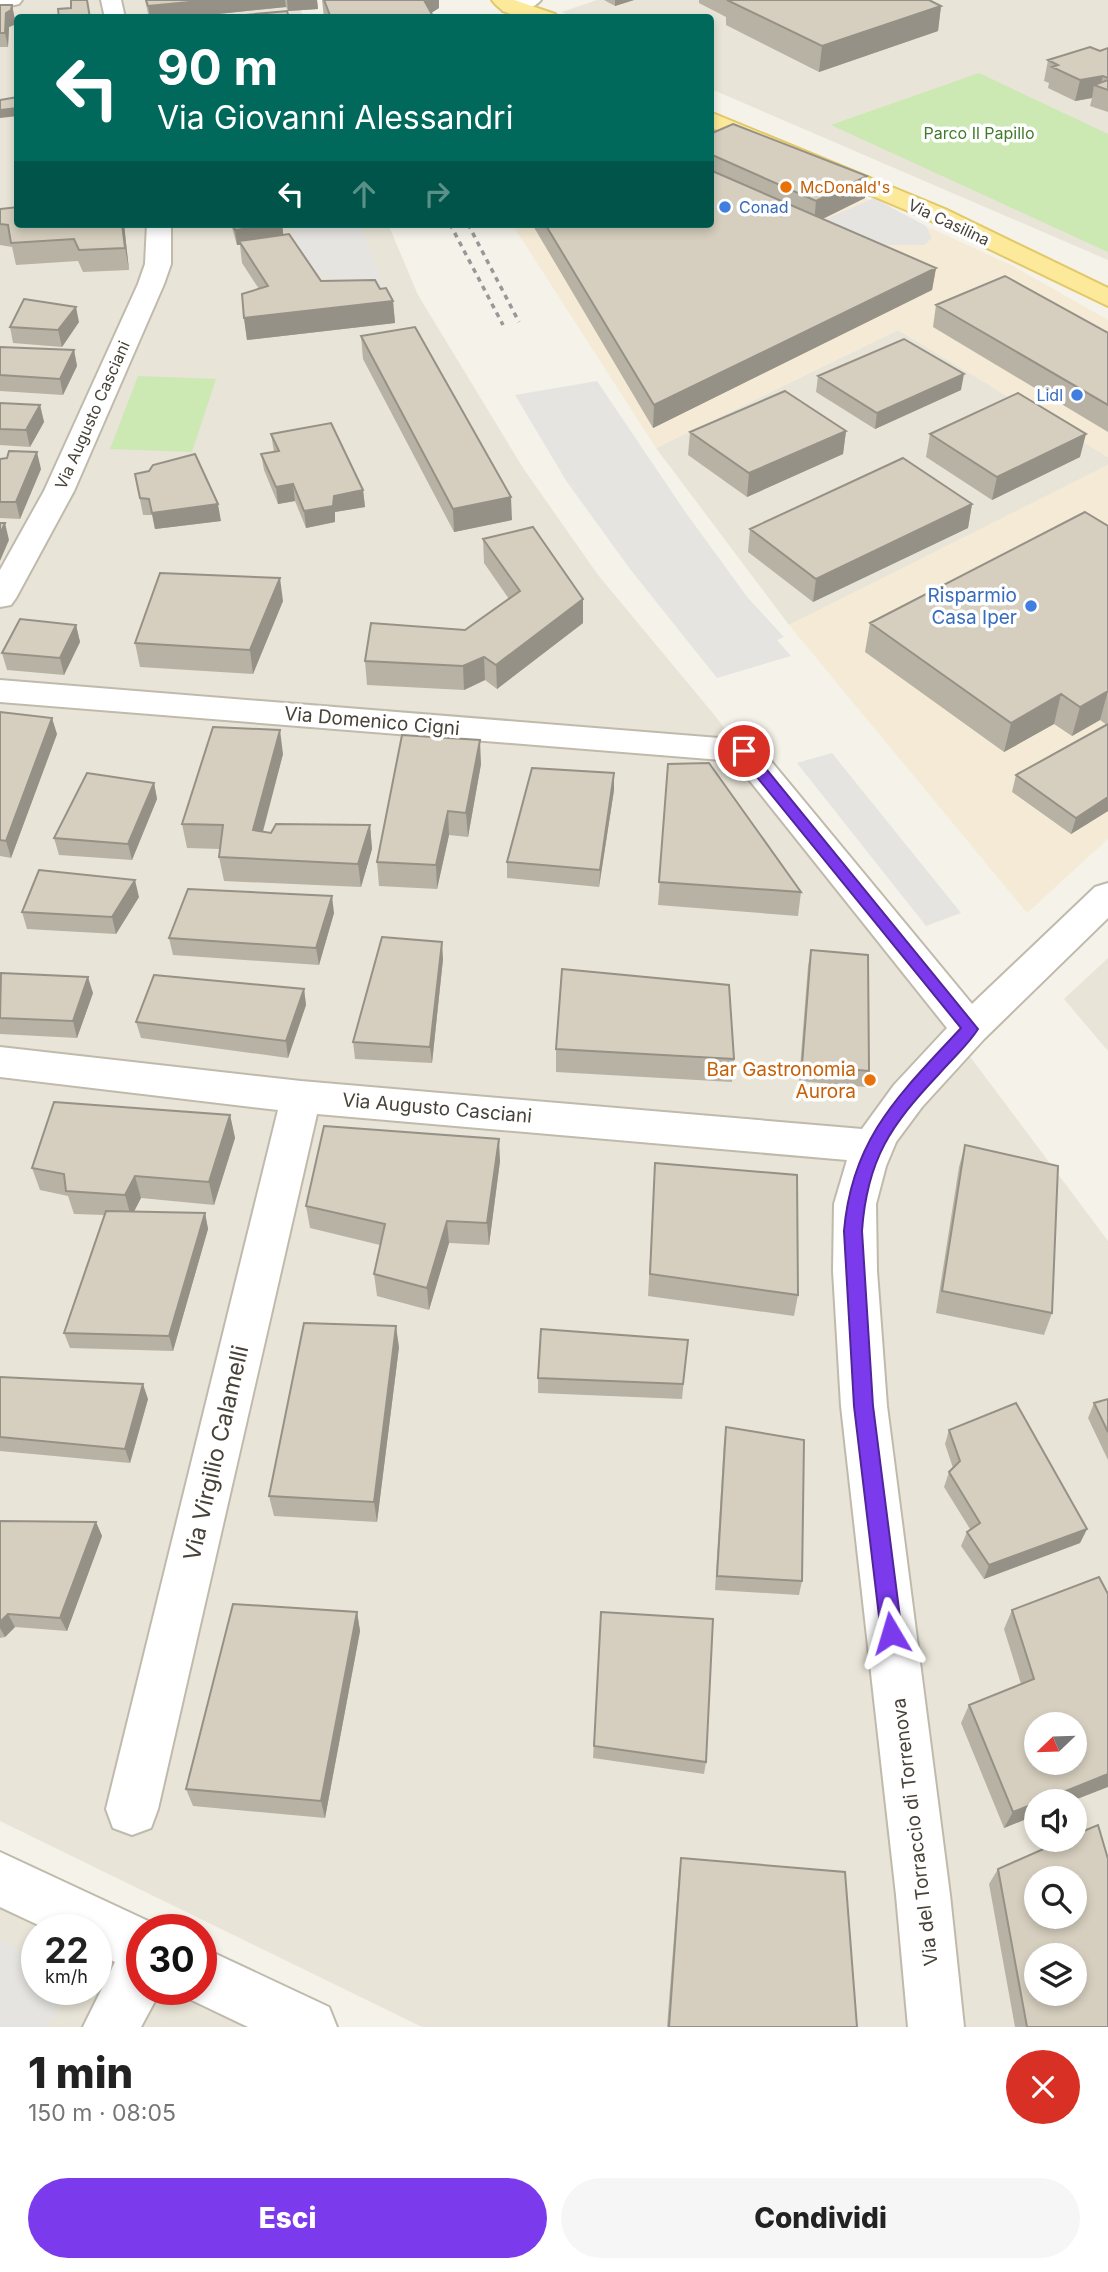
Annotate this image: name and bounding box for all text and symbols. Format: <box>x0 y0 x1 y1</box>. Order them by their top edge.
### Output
text: 90 m <box>157 38 278 97</box>
icon: left <box>42 42 133 133</box>
text: Via Giovanni Alessandri <box>157 98 513 137</box>
park label: Parco Il Papillo <box>923 123 1035 143</box>
icon: left <box>272 175 310 213</box>
icon: ahead <box>345 175 383 213</box>
icon: right <box>418 175 456 213</box>
place label: McDonald's <box>800 177 890 197</box>
marker: McDonald's <box>778 179 794 195</box>
street label: Via Casilina <box>905 194 993 250</box>
place label: Conad <box>739 197 789 217</box>
marker: Conad <box>717 199 733 215</box>
street label: Via Augusto Casciani <box>50 338 134 492</box>
place label: Lidl <box>1036 385 1063 405</box>
marker: Lidl <box>1069 387 1085 403</box>
place label: Risparmio Casa Iper <box>928 584 1017 629</box>
marker: Risparmio Casa Iper <box>1023 598 1039 614</box>
street label: Via Domenico Cigni <box>283 702 461 740</box>
pin <box>714 721 774 781</box>
icon: arrive <box>725 732 763 770</box>
place label: Bar Gastronomia Aurora <box>707 1058 856 1103</box>
marker: Bar Gastronomia Aurora <box>862 1072 878 1088</box>
street label: Via Augusto Casciani <box>341 1088 533 1128</box>
street label: Via Virgilio Calamelli <box>178 1343 254 1563</box>
position arrow <box>854 1596 928 1670</box>
street label: Via del Torraccio di Torrenova <box>887 1697 943 1967</box>
north arrow <box>1024 1712 1087 1774</box>
map controls <box>1024 1712 1087 2006</box>
button: sound <box>1024 1789 1087 1852</box>
button: search <box>1024 1866 1087 1929</box>
speed limit sign: 30 <box>126 1914 217 2005</box>
text: 22 <box>44 1929 89 1971</box>
button: layers <box>1024 1943 1087 2006</box>
text: km/h <box>45 1966 88 1987</box>
text: 1 min <box>28 2047 133 2098</box>
button: close <box>1006 2050 1080 2124</box>
text: 150 m · 08:05 <box>28 2099 176 2127</box>
button: Esci <box>28 2178 547 2258</box>
button: Condividi <box>561 2178 1080 2258</box>

